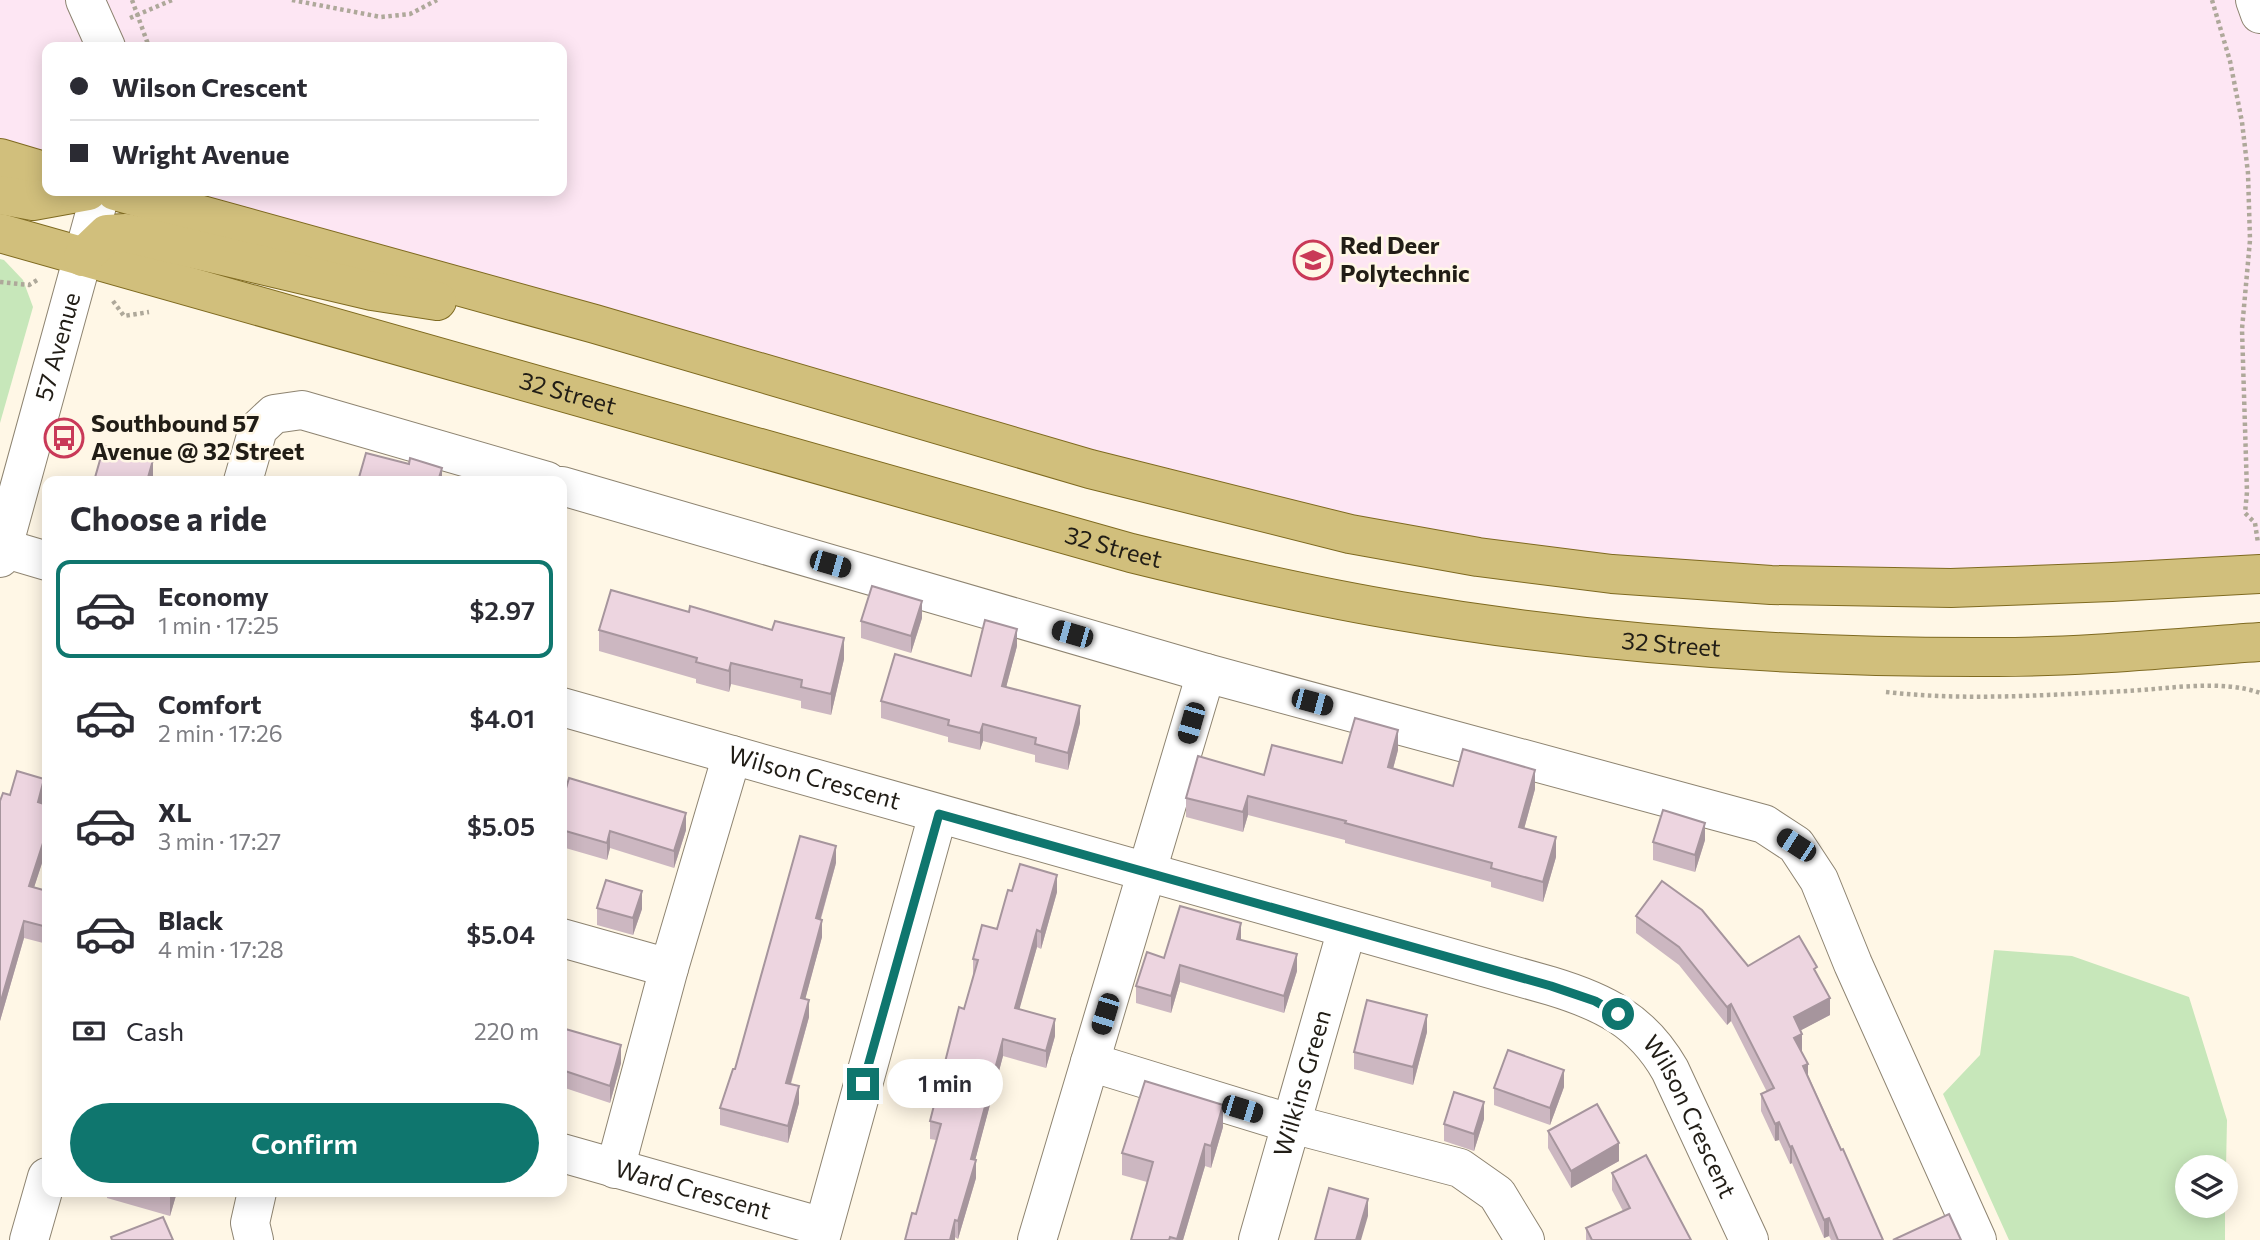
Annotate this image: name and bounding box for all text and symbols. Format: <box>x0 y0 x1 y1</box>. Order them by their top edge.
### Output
text: Wilson Crescent <box>112 71 307 102</box>
text: Wright Avenue <box>112 138 289 169</box>
place label: Red Deer Polytechnic <box>1340 230 1470 287</box>
school or university icon: Red Deer Polytechnic <box>1292 239 1334 281</box>
street label: 57 Avenue <box>28 289 85 404</box>
street label: 32 Street <box>516 365 620 420</box>
place label: Southbound 57 Avenue @ 32 Street <box>91 408 304 465</box>
bus stop icon: Southbound 57 Avenue @ 32 Street <box>43 417 85 459</box>
text: Choose a ride <box>70 498 267 538</box>
street label: 32 Street <box>1062 519 1165 573</box>
car <box>807 548 854 580</box>
icon: car <box>74 578 137 641</box>
text: Economy <box>158 580 269 611</box>
text: $2.97 <box>469 594 535 625</box>
text: 1 min · 17:25 <box>158 611 279 639</box>
car <box>1049 618 1096 650</box>
street label: 32 Street <box>1620 625 1722 662</box>
icon: car <box>74 686 137 749</box>
car <box>1289 686 1336 718</box>
text: Comfort <box>158 688 261 719</box>
car <box>1176 700 1207 746</box>
text: $4.01 <box>470 702 535 733</box>
text: 2 min · 17:26 <box>158 719 283 747</box>
street label: Wilson Crescent <box>725 739 904 815</box>
icon: car <box>74 794 137 857</box>
text: XL <box>158 796 192 827</box>
text: $5.05 <box>467 810 535 841</box>
car <box>1773 825 1820 865</box>
text: 3 min · 17:27 <box>158 827 281 855</box>
icon: car <box>74 902 137 965</box>
text: Black <box>158 904 224 935</box>
text: $5.04 <box>466 918 535 949</box>
text: 4 min · 17:28 <box>158 935 284 963</box>
car <box>1089 991 1122 1037</box>
route start <box>1602 998 1634 1030</box>
street label: Wilkins Green <box>1267 1006 1336 1160</box>
icon: cash <box>70 1012 108 1050</box>
text: Cash <box>126 1015 184 1046</box>
text: 220 m <box>474 1017 539 1045</box>
street label: Wilson Crescent <box>1638 1029 1743 1202</box>
callout: 1 min <box>888 1060 1003 1108</box>
route end <box>847 1068 879 1100</box>
text: 1 min <box>918 1069 972 1097</box>
car <box>1219 1093 1266 1125</box>
button: Confirm <box>70 1103 539 1183</box>
street label: Ward Crescent <box>612 1153 775 1225</box>
map controls <box>2175 1155 2238 1218</box>
button: layers <box>2175 1155 2238 1218</box>

